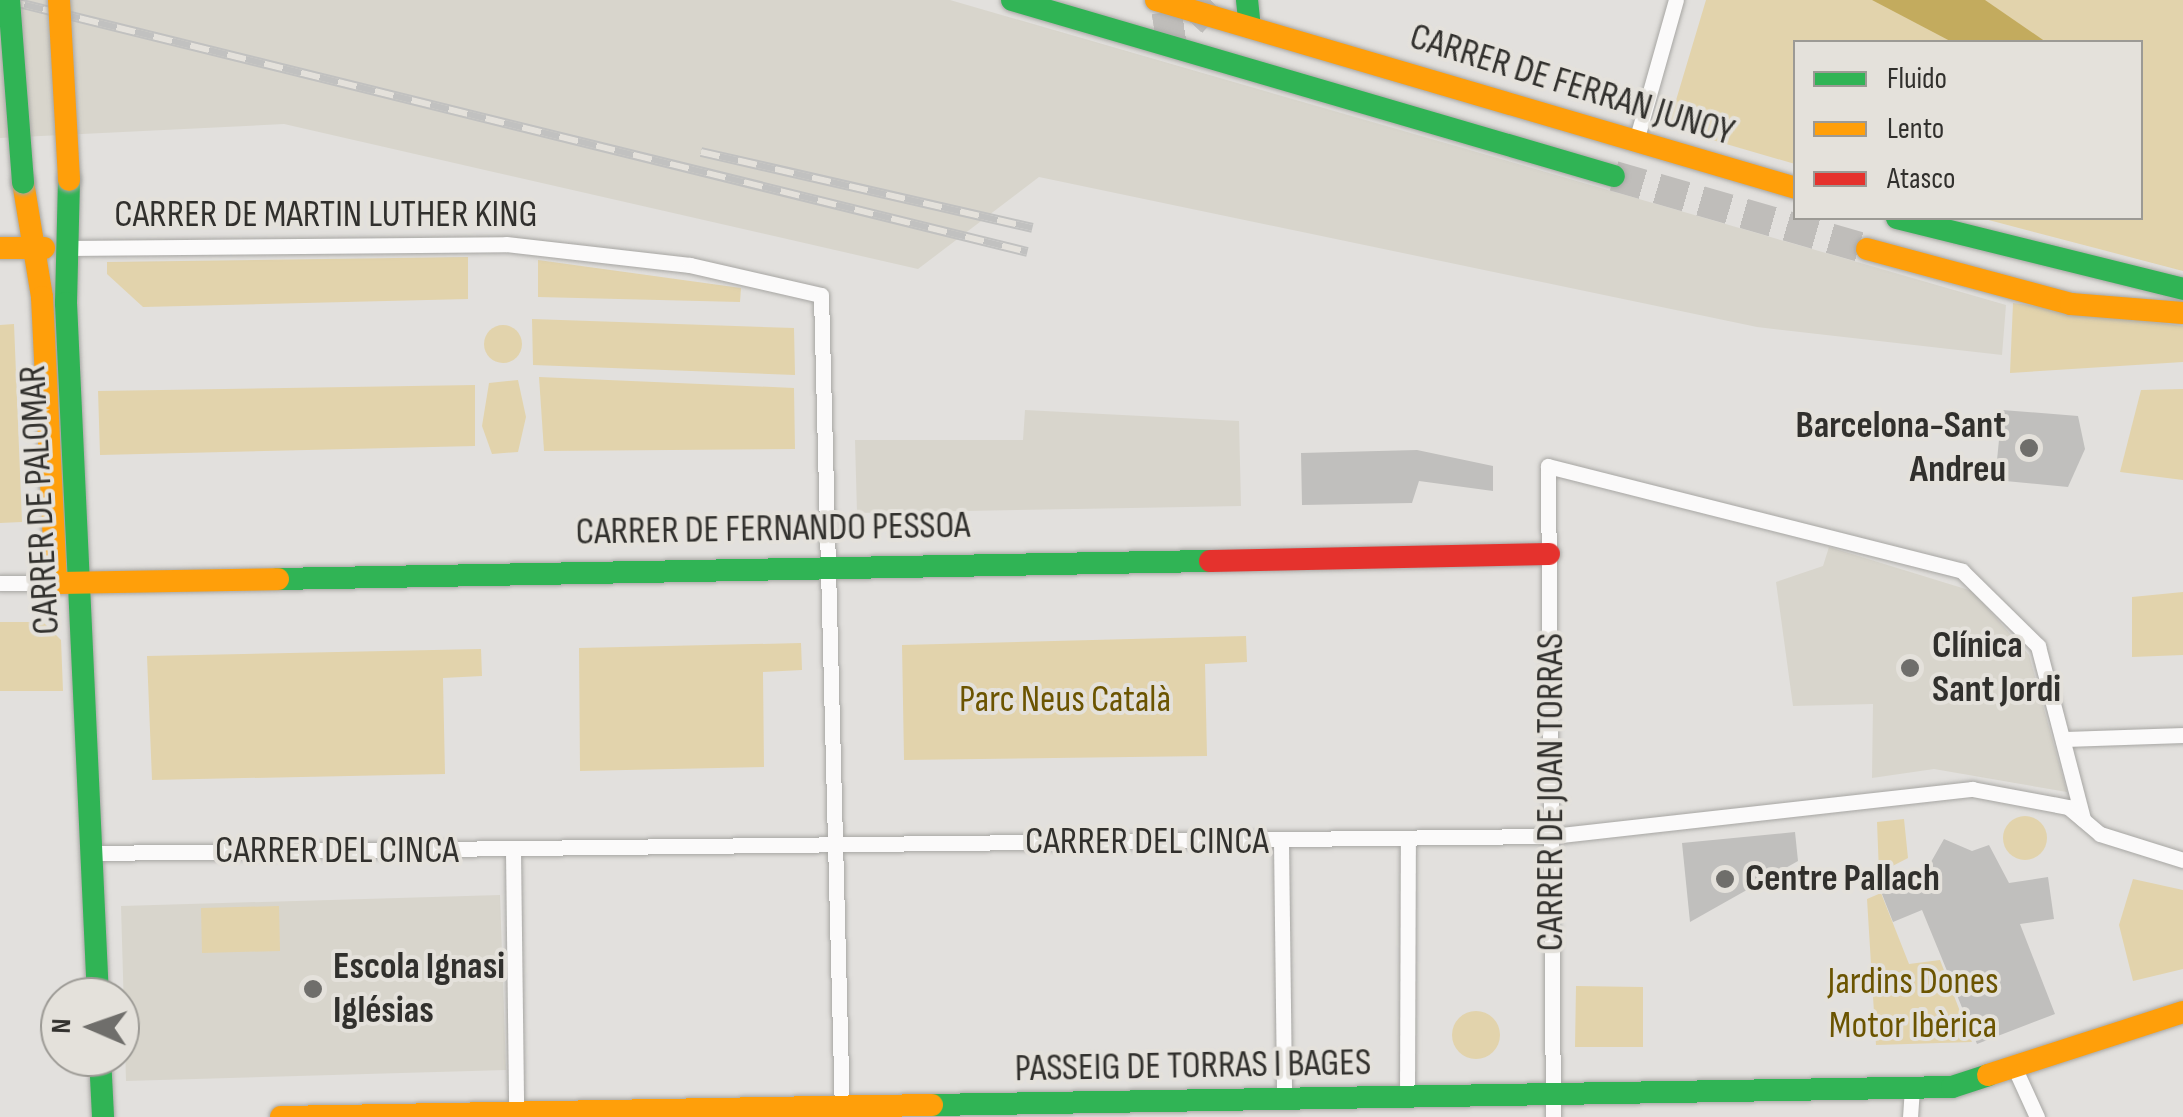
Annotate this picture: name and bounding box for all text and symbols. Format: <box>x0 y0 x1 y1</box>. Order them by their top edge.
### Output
street label: CARRER DE FERRAN JUNOY <box>1404 14 1740 156</box>
legend <box>1793 40 2143 220</box>
text: Fluido <box>1887 61 1947 97</box>
text: Lento <box>1887 111 1944 147</box>
text: Atasco <box>1887 161 1956 197</box>
street label: CARRER DE MARTIN LUTHER KING <box>114 192 538 238</box>
street label: CARRER DE PALOMAR <box>10 364 70 636</box>
place label: Barcelona-Sant Andreu <box>1795 403 2006 492</box>
marker: Barcelona-Sant Andreu <box>2016 435 2042 461</box>
street label: CARRER DE FERNANDO PESSOA <box>575 503 971 555</box>
place label: Clínica Sant Jordi <box>1932 623 2061 712</box>
street label: CARRER DE JOAN TORRAS <box>1528 633 1574 951</box>
marker: Clínica Sant Jordi <box>1897 655 1923 681</box>
park label: Parc Neus Català <box>959 677 1171 723</box>
street label: CARRER DEL CINCA <box>1025 819 1269 865</box>
street label: CARRER DEL CINCA <box>215 828 459 874</box>
place label: Centre Pallach <box>1745 856 1940 902</box>
marker: Centre Pallach <box>1714 868 1736 890</box>
place label: Escola Ignasi Iglésias <box>333 944 505 1034</box>
park label: Jardins Dones Motor Ibèrica <box>1827 959 1999 1048</box>
north arrow <box>40 977 140 1077</box>
marker: Escola Ignasi Iglésias <box>302 978 324 1000</box>
text: N <box>45 1018 78 1034</box>
street label: PASSEIG DE TORRAS I BAGES <box>1014 1040 1372 1092</box>

